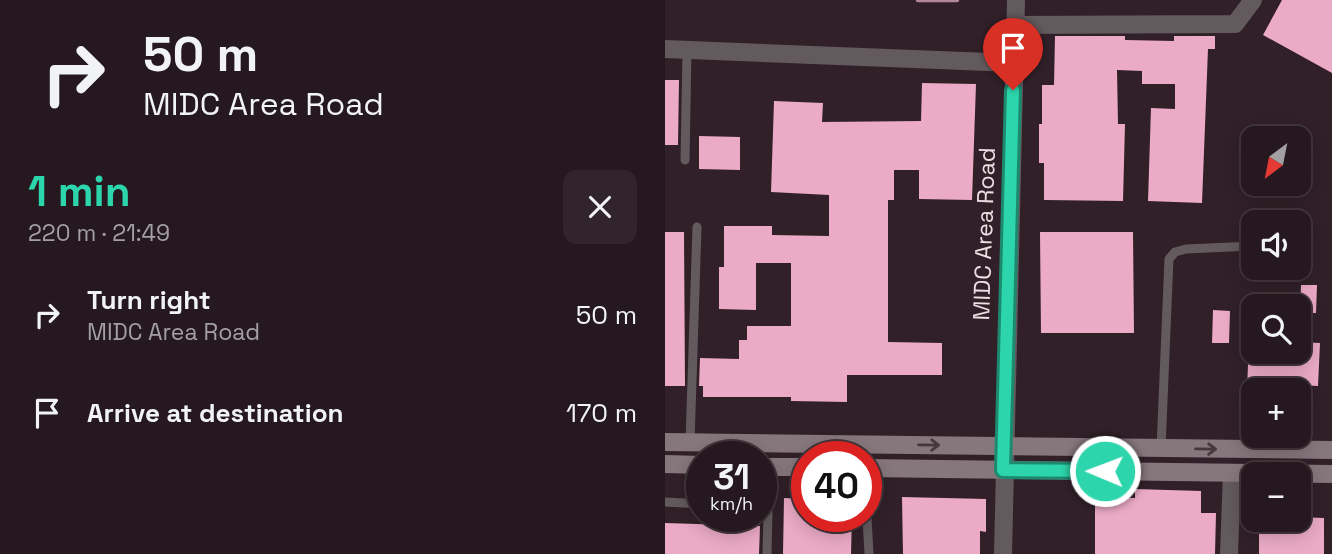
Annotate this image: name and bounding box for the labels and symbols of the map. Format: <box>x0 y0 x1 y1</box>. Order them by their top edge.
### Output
pin <box>983 18 1043 90</box>
north arrow <box>1241 126 1311 196</box>
street label: MIDC Area Road <box>966 147 1002 321</box>
position arrow <box>1068 434 1142 508</box>
one-way arrow <box>917 439 940 452</box>
speed limit sign: 40 <box>791 441 882 532</box>
one-way arrow <box>1194 442 1217 456</box>

